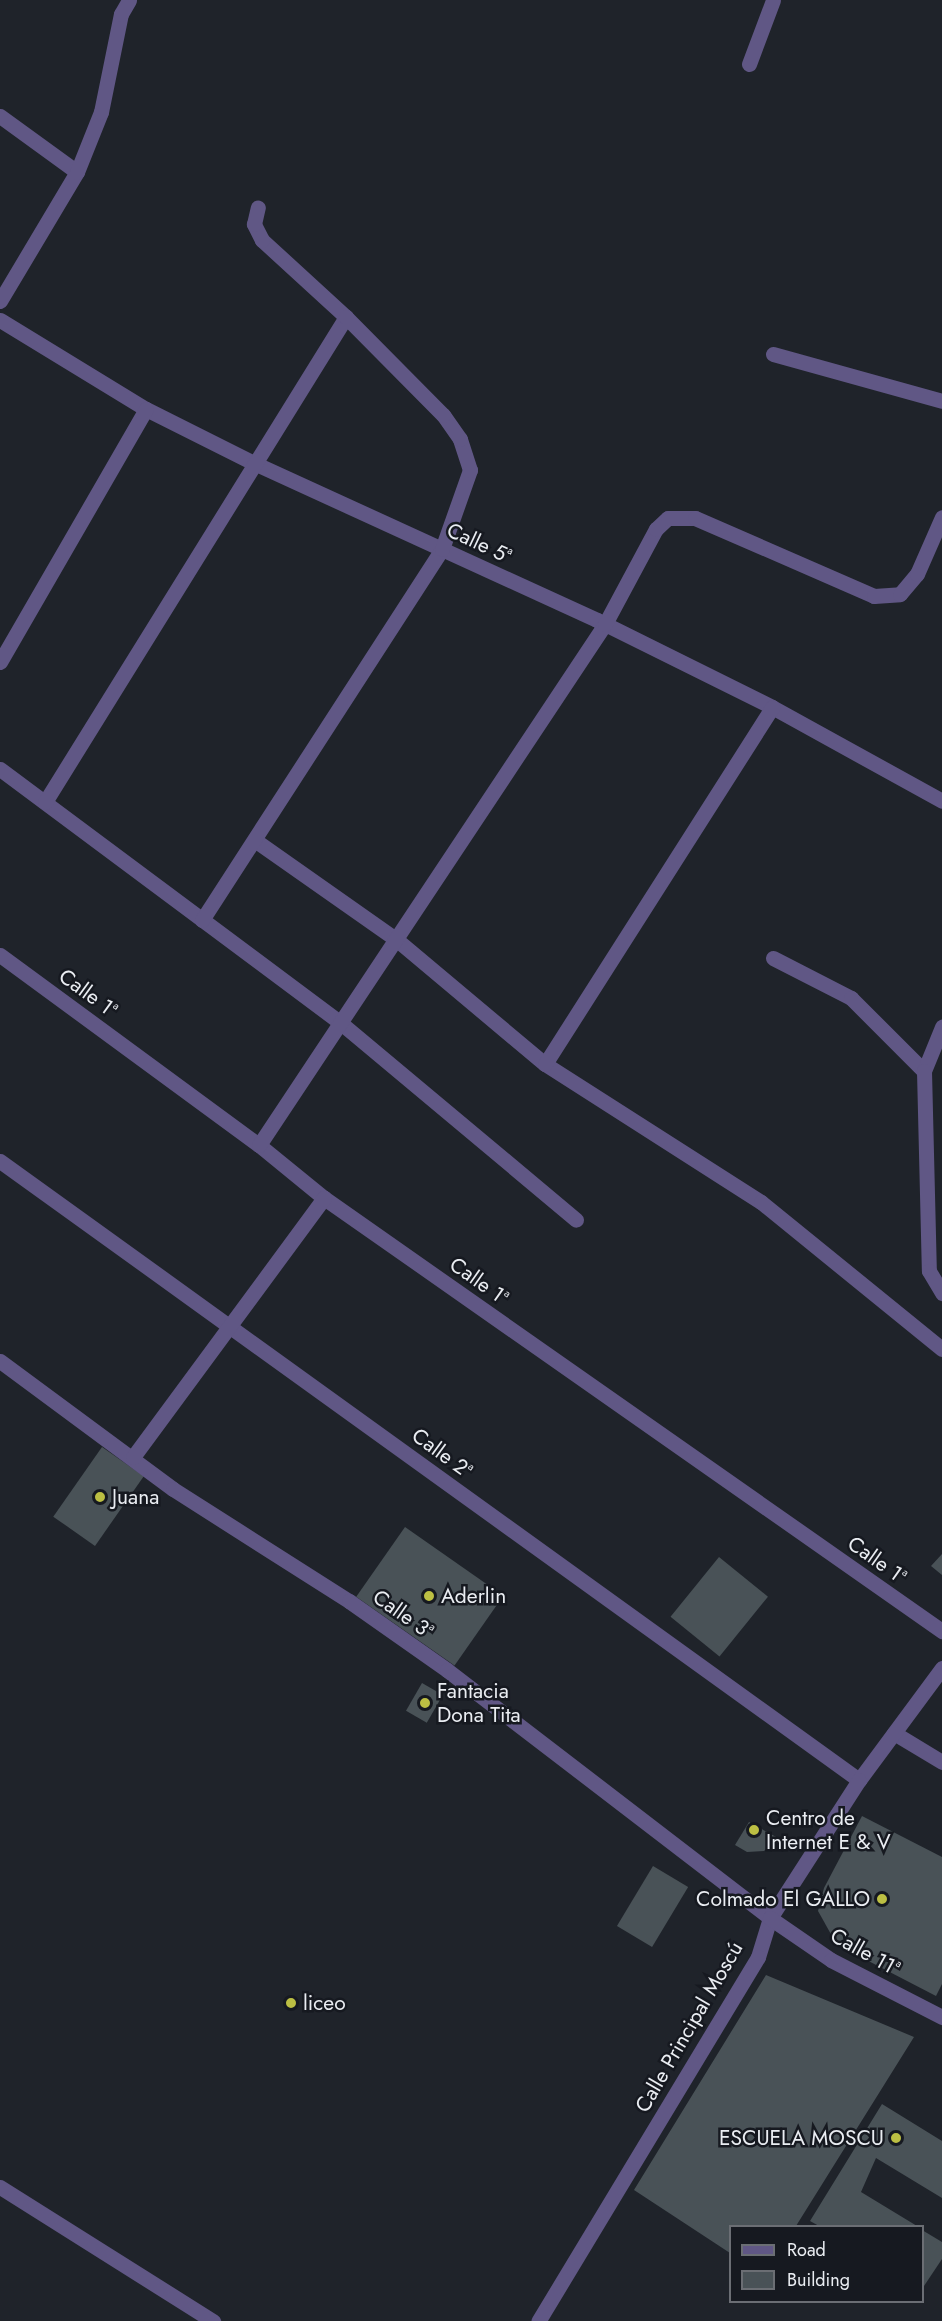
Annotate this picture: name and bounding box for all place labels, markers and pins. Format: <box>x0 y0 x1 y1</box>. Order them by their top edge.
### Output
place label: Juana <box>112 1484 159 1510</box>
marker: Juana <box>93 1490 107 1504</box>
place label: Aderlin <box>441 1583 506 1609</box>
marker: Aderlin <box>422 1589 436 1603</box>
place label: Fantacia Dona Tita <box>437 1678 521 1728</box>
marker: Fantacia Dona Tita <box>418 1696 432 1710</box>
place label: Centro de Internet E & V <box>766 1805 891 1855</box>
marker: Centro de Internet E & V <box>747 1823 761 1837</box>
place label: Colmado El GALLO <box>696 1886 870 1912</box>
marker: Colmado El GALLO <box>875 1892 889 1906</box>
place label: liceo <box>303 1990 346 2016</box>
marker: liceo <box>284 1996 298 2010</box>
place label: ESCUELA MOSCU <box>719 2125 884 2151</box>
marker: ESCUELA MOSCU <box>889 2131 903 2145</box>

